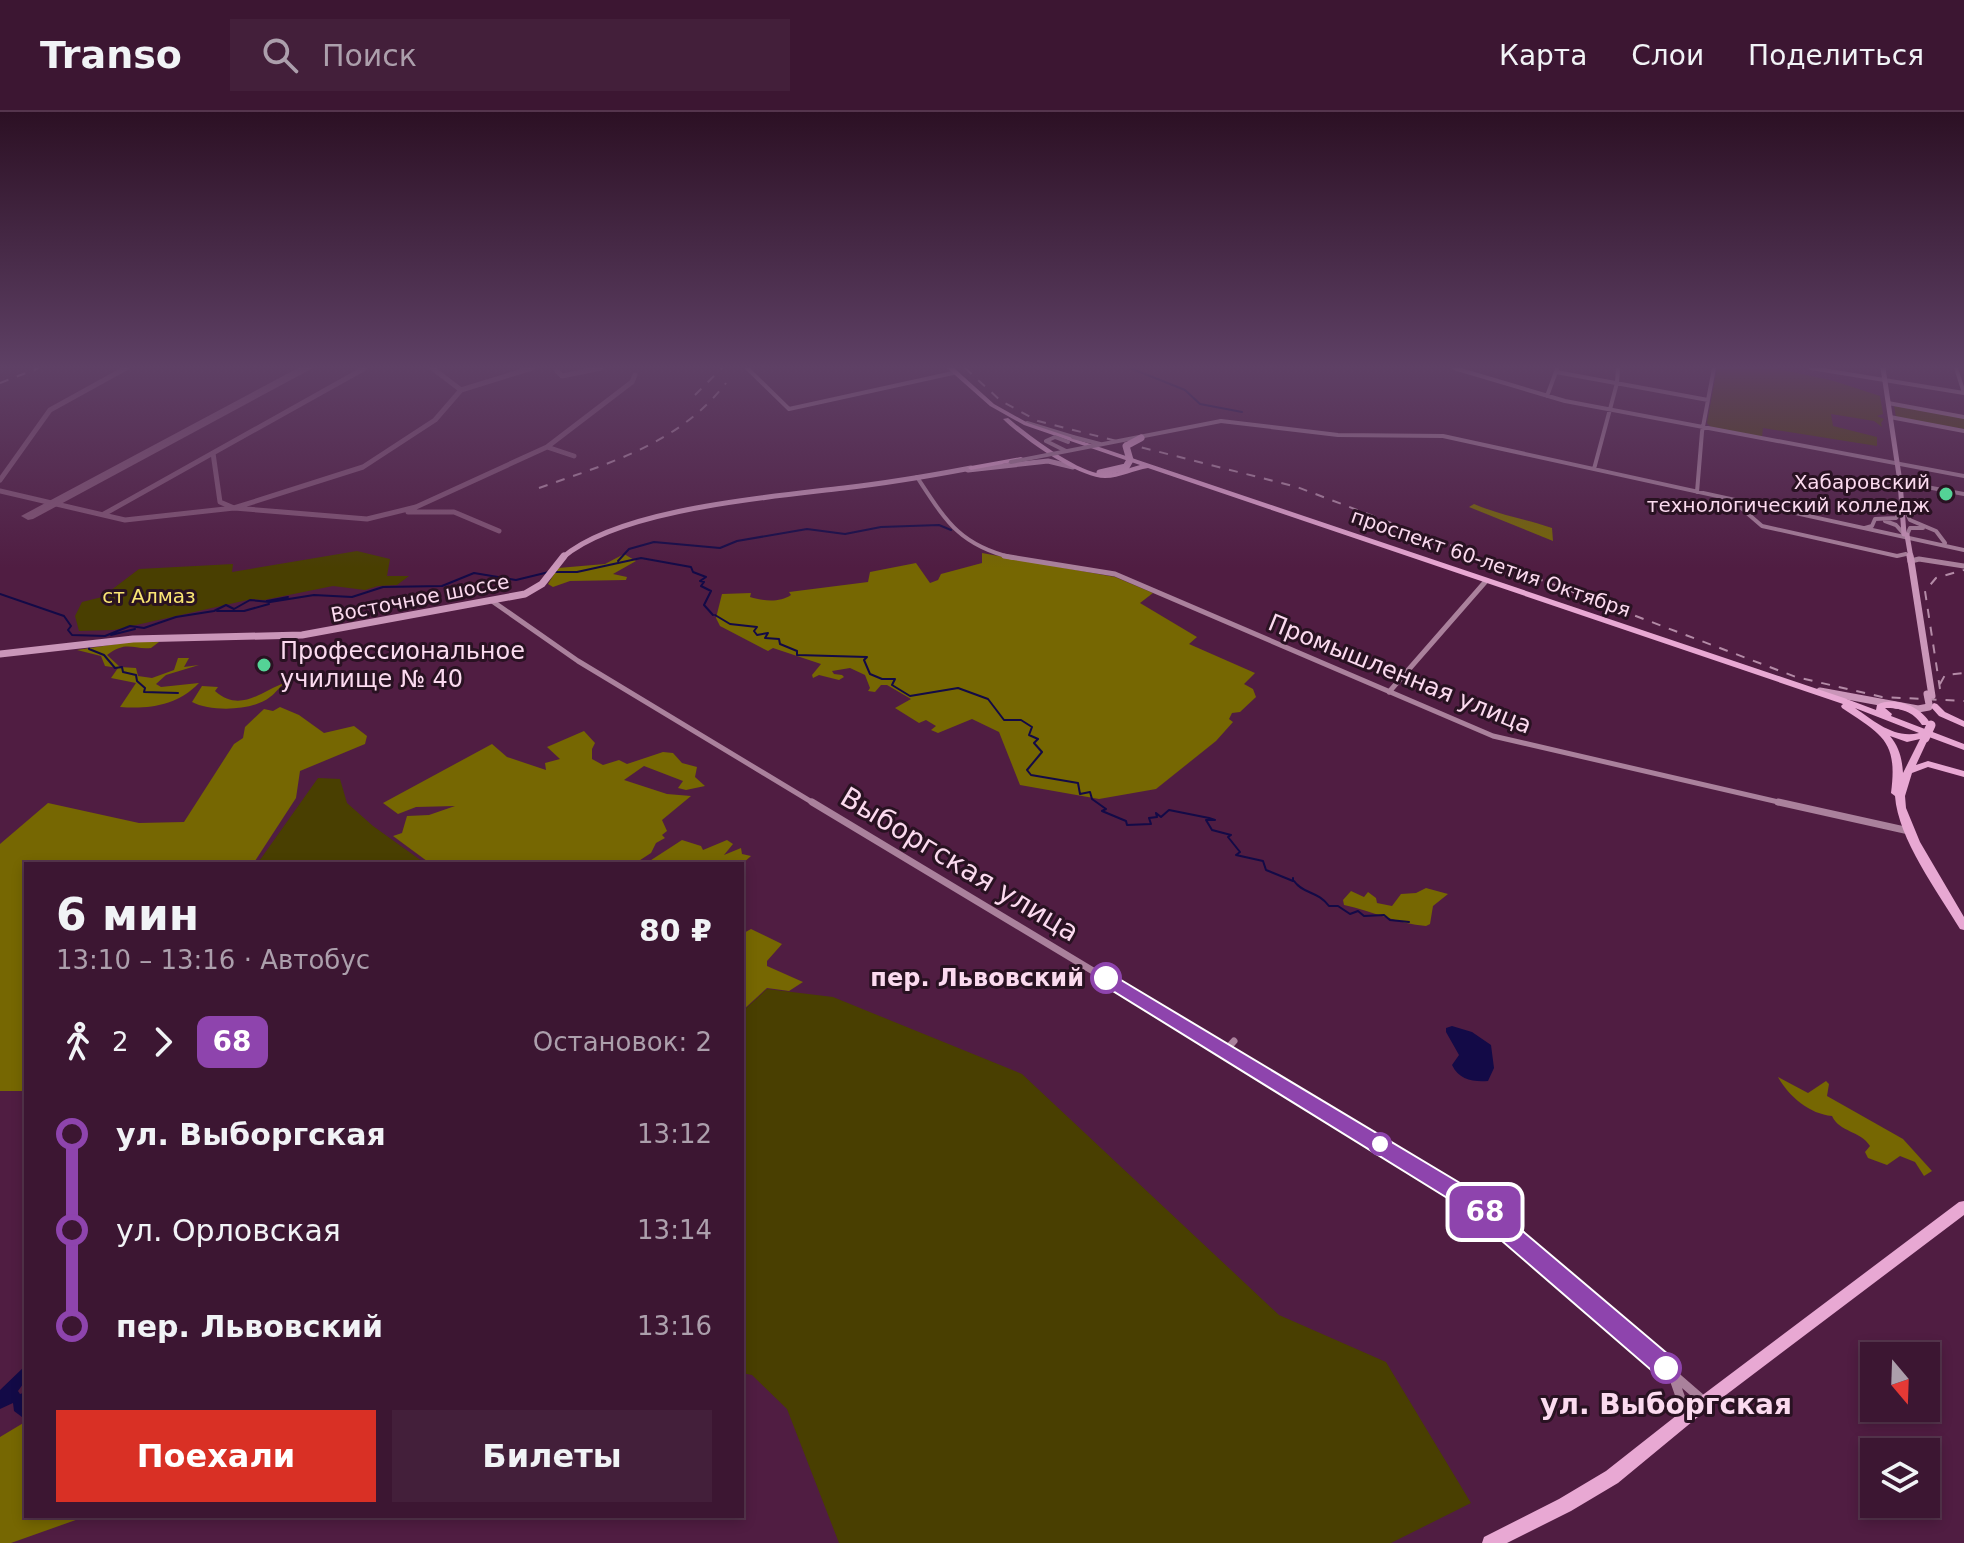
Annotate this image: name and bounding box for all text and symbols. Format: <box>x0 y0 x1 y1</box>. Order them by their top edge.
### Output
search box <box>230 19 790 91</box>
text: Transo <box>40 33 182 77</box>
icon: search <box>258 33 302 77</box>
text: Поиск <box>322 38 417 73</box>
text: Карта <box>1499 39 1587 72</box>
text: Слои <box>1631 39 1704 72</box>
text: Поделиться <box>1748 39 1924 72</box>
place label: Хабаровский технологический колледж <box>1647 470 1930 517</box>
marker: Хабаровский технологический колледж <box>1937 485 1955 503</box>
street label: проспект 60-летия Октября <box>1348 504 1634 622</box>
street label: Восточное шоссе <box>329 569 511 627</box>
park label: ст Алмаз <box>102 584 196 608</box>
street label: Промышленная улица <box>1264 608 1536 740</box>
place label: Профессиональное училище № 40 <box>280 637 525 693</box>
marker: Профессиональное училище № 40 <box>255 656 273 674</box>
street label: Выборгская улица <box>835 780 1085 949</box>
text: 6 мин <box>56 889 199 940</box>
text: 80 ₽ <box>639 913 712 948</box>
text: 13:10 – 13:16 · Автобус <box>56 945 370 975</box>
marker: пер. Львовский <box>1091 963 1121 993</box>
place label: пер. Львовский <box>870 964 1084 992</box>
icon: walk <box>56 1020 100 1064</box>
icon: forward <box>141 1020 185 1064</box>
text: 68 <box>213 1025 252 1058</box>
text: 2 <box>112 1027 129 1057</box>
text: Остановок: 2 <box>533 1027 712 1057</box>
text: ул. Выборгская <box>116 1117 386 1152</box>
text: 13:12 <box>637 1119 712 1149</box>
unlabelled marker <box>1369 1133 1391 1155</box>
line badge: 68 <box>1449 1186 1521 1238</box>
text: 68 <box>1466 1195 1504 1228</box>
text: ул. Орловская <box>116 1213 341 1248</box>
text: 13:14 <box>637 1215 712 1245</box>
text: пер. Львовский <box>116 1309 383 1344</box>
text: 13:16 <box>637 1311 712 1341</box>
north arrow <box>1860 1342 1940 1422</box>
map controls <box>1860 1342 1940 1518</box>
marker: ул. Выборгская <box>1651 1353 1681 1383</box>
place label: ул. Выборгская <box>1540 1388 1792 1421</box>
button: Поехали <box>56 1410 376 1502</box>
button: Билеты <box>392 1410 712 1502</box>
button: layers <box>1860 1438 1940 1518</box>

